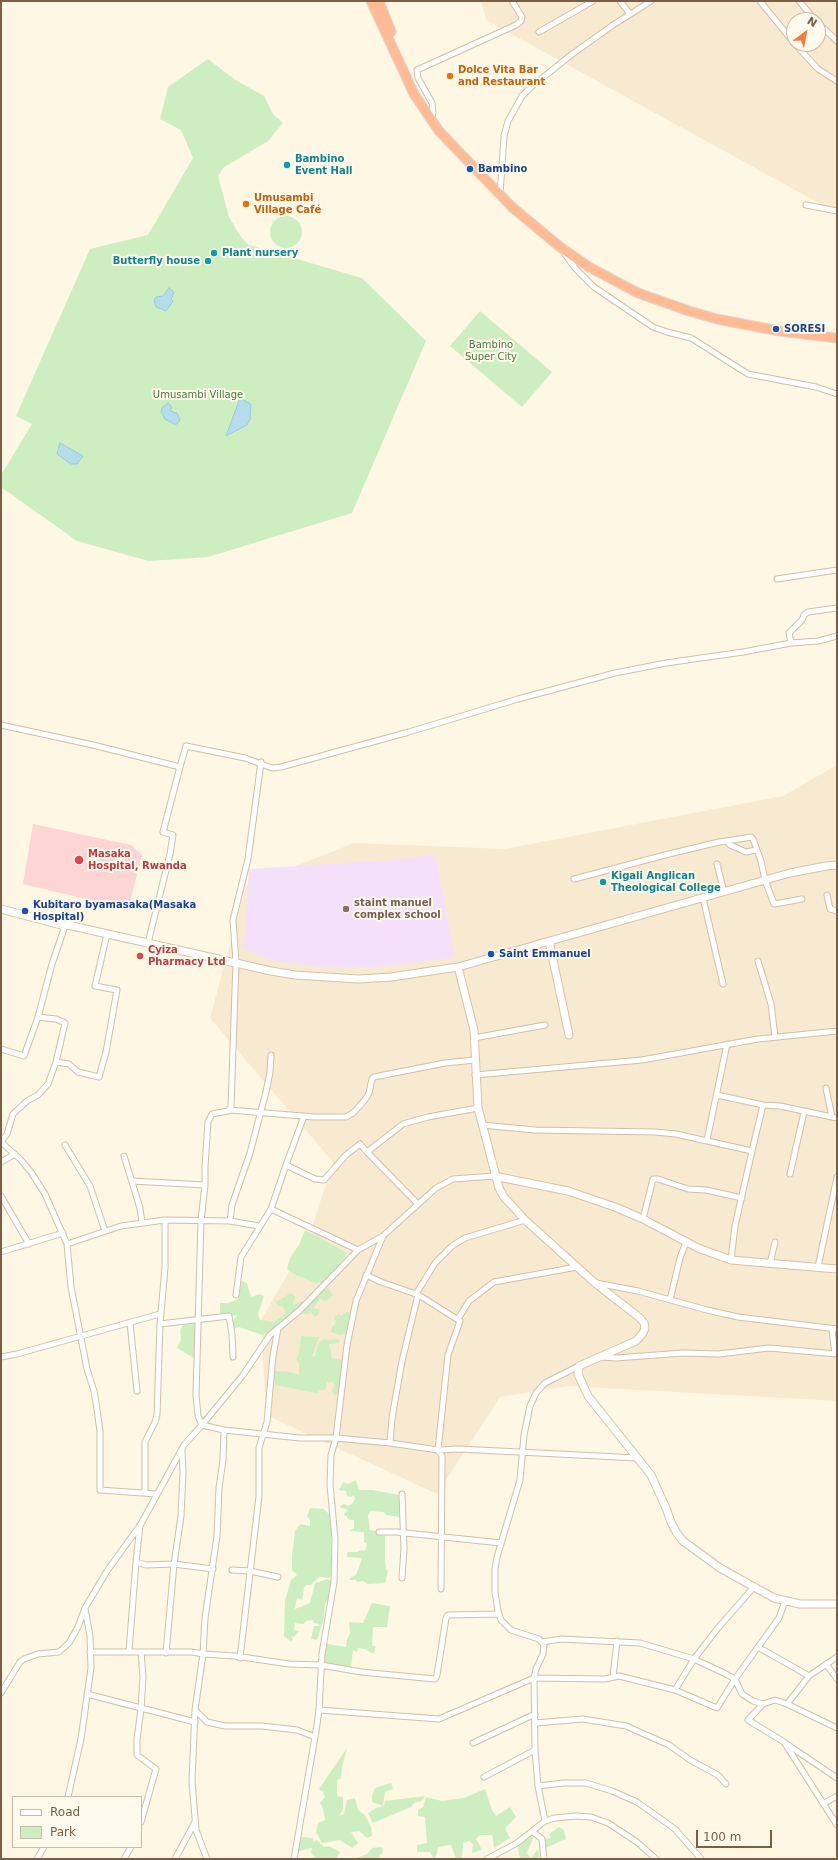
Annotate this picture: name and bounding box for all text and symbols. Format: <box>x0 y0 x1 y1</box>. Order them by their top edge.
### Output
north arrow <box>786 12 826 52</box>
text: N <box>805 14 819 30</box>
place label: Dolce Vita Bar and Restaurant <box>458 64 545 88</box>
marker: Dolce Vita Bar and Restaurant <box>445 71 455 81</box>
place label: Bambino Event Hall <box>295 153 352 176</box>
marker: Bambino Event Hall <box>282 160 292 170</box>
place label: Bambino <box>478 163 527 175</box>
marker: Bambino <box>465 164 475 174</box>
place label: Umusambi Village Café <box>254 192 321 216</box>
marker: Umusambi Village Café <box>241 199 251 209</box>
place label: Plant nursery <box>222 247 298 259</box>
marker: Plant nursery <box>209 248 219 258</box>
place label: Butterfly house <box>113 255 200 267</box>
marker: Butterfly house <box>203 256 213 266</box>
place label: SORESI <box>784 323 825 335</box>
marker: SORESI <box>771 324 781 334</box>
park label: Bambino Super City <box>465 339 517 362</box>
park label: Umusambi Village <box>153 389 243 401</box>
place label: Masaka Hospital, Rwanda <box>88 848 187 872</box>
marker: Masaka Hospital, Rwanda <box>73 854 85 866</box>
place label: Kigali Anglican Theological College <box>611 870 721 894</box>
marker: Kigali Anglican Theological College <box>598 877 608 887</box>
place label: staint manuel complex school <box>354 897 441 920</box>
place label: Kubitaro byamasaka(Masaka Hospital) <box>33 899 196 922</box>
marker: staint manuel complex school <box>341 904 351 914</box>
marker: Kubitaro byamasaka(Masaka Hospital) <box>20 906 30 916</box>
place label: Cyiza Pharmacy Ltd <box>148 944 226 968</box>
place label: Saint Emmanuel <box>499 948 591 960</box>
marker: Saint Emmanuel <box>486 949 496 959</box>
marker: Cyiza Pharmacy Ltd <box>135 951 145 961</box>
legend <box>12 1796 142 1848</box>
text: Road <box>50 1805 80 1819</box>
scale bar <box>698 1822 774 1848</box>
text: Park <box>50 1825 76 1839</box>
text: 100 m <box>703 1830 741 1844</box>

